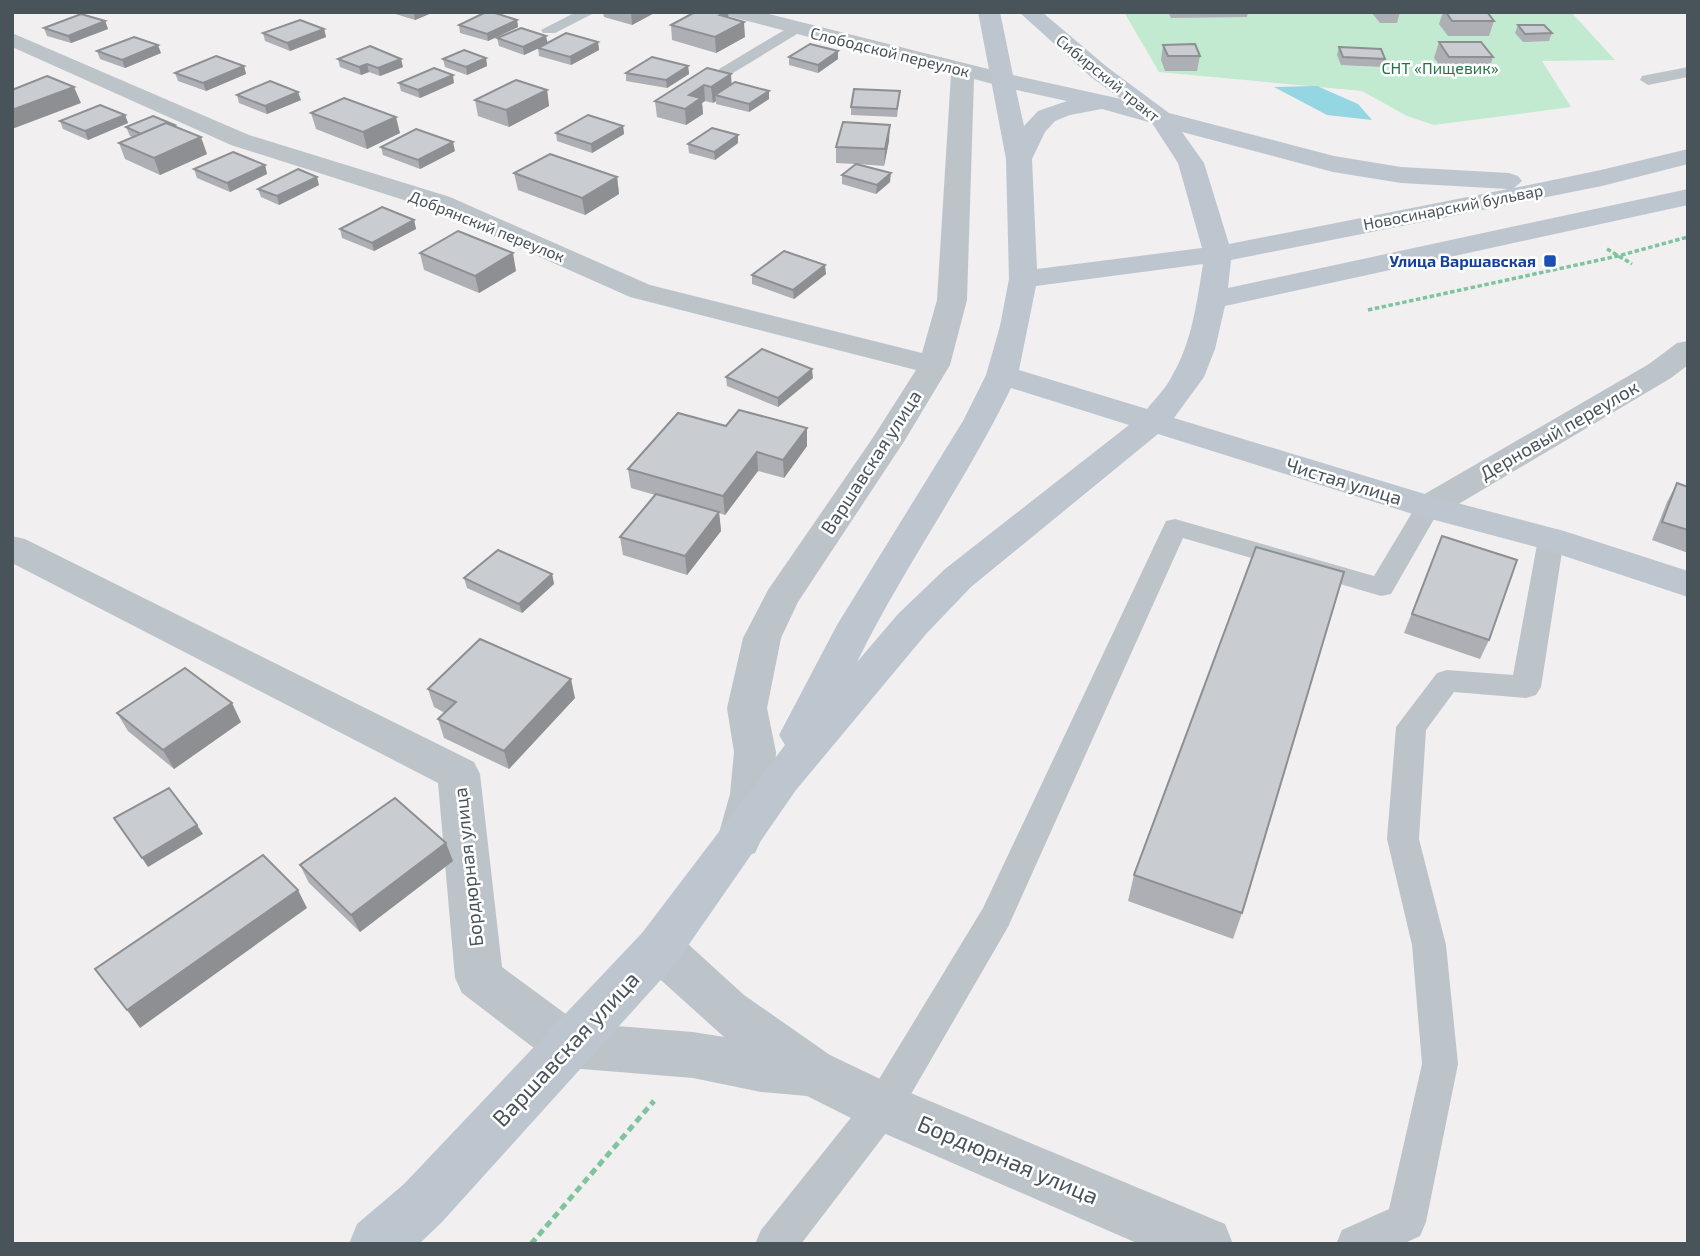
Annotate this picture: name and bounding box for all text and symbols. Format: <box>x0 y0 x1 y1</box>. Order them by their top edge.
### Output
street label: Слободской переулок <box>808 23 972 82</box>
street label: Сибирский тракт <box>1053 30 1164 125</box>
park label: СНТ «Пищевик» <box>1382 58 1499 77</box>
street label: Новосинарский бульвар <box>1361 180 1545 234</box>
street label: Добрянский переулок <box>406 186 568 267</box>
place label: Улица Варшавская <box>1389 251 1536 270</box>
marker: Улица Варшавская <box>1542 253 1558 269</box>
street label: Дерновый переулок <box>1475 375 1643 485</box>
street label: Варшавская улица <box>815 385 927 539</box>
street label: Чистая улица <box>1283 452 1405 510</box>
street label: Бордюрная улица <box>448 786 488 948</box>
street label: Варшавская улица <box>486 965 645 1133</box>
street label: Бордюрная улица <box>913 1108 1103 1211</box>

